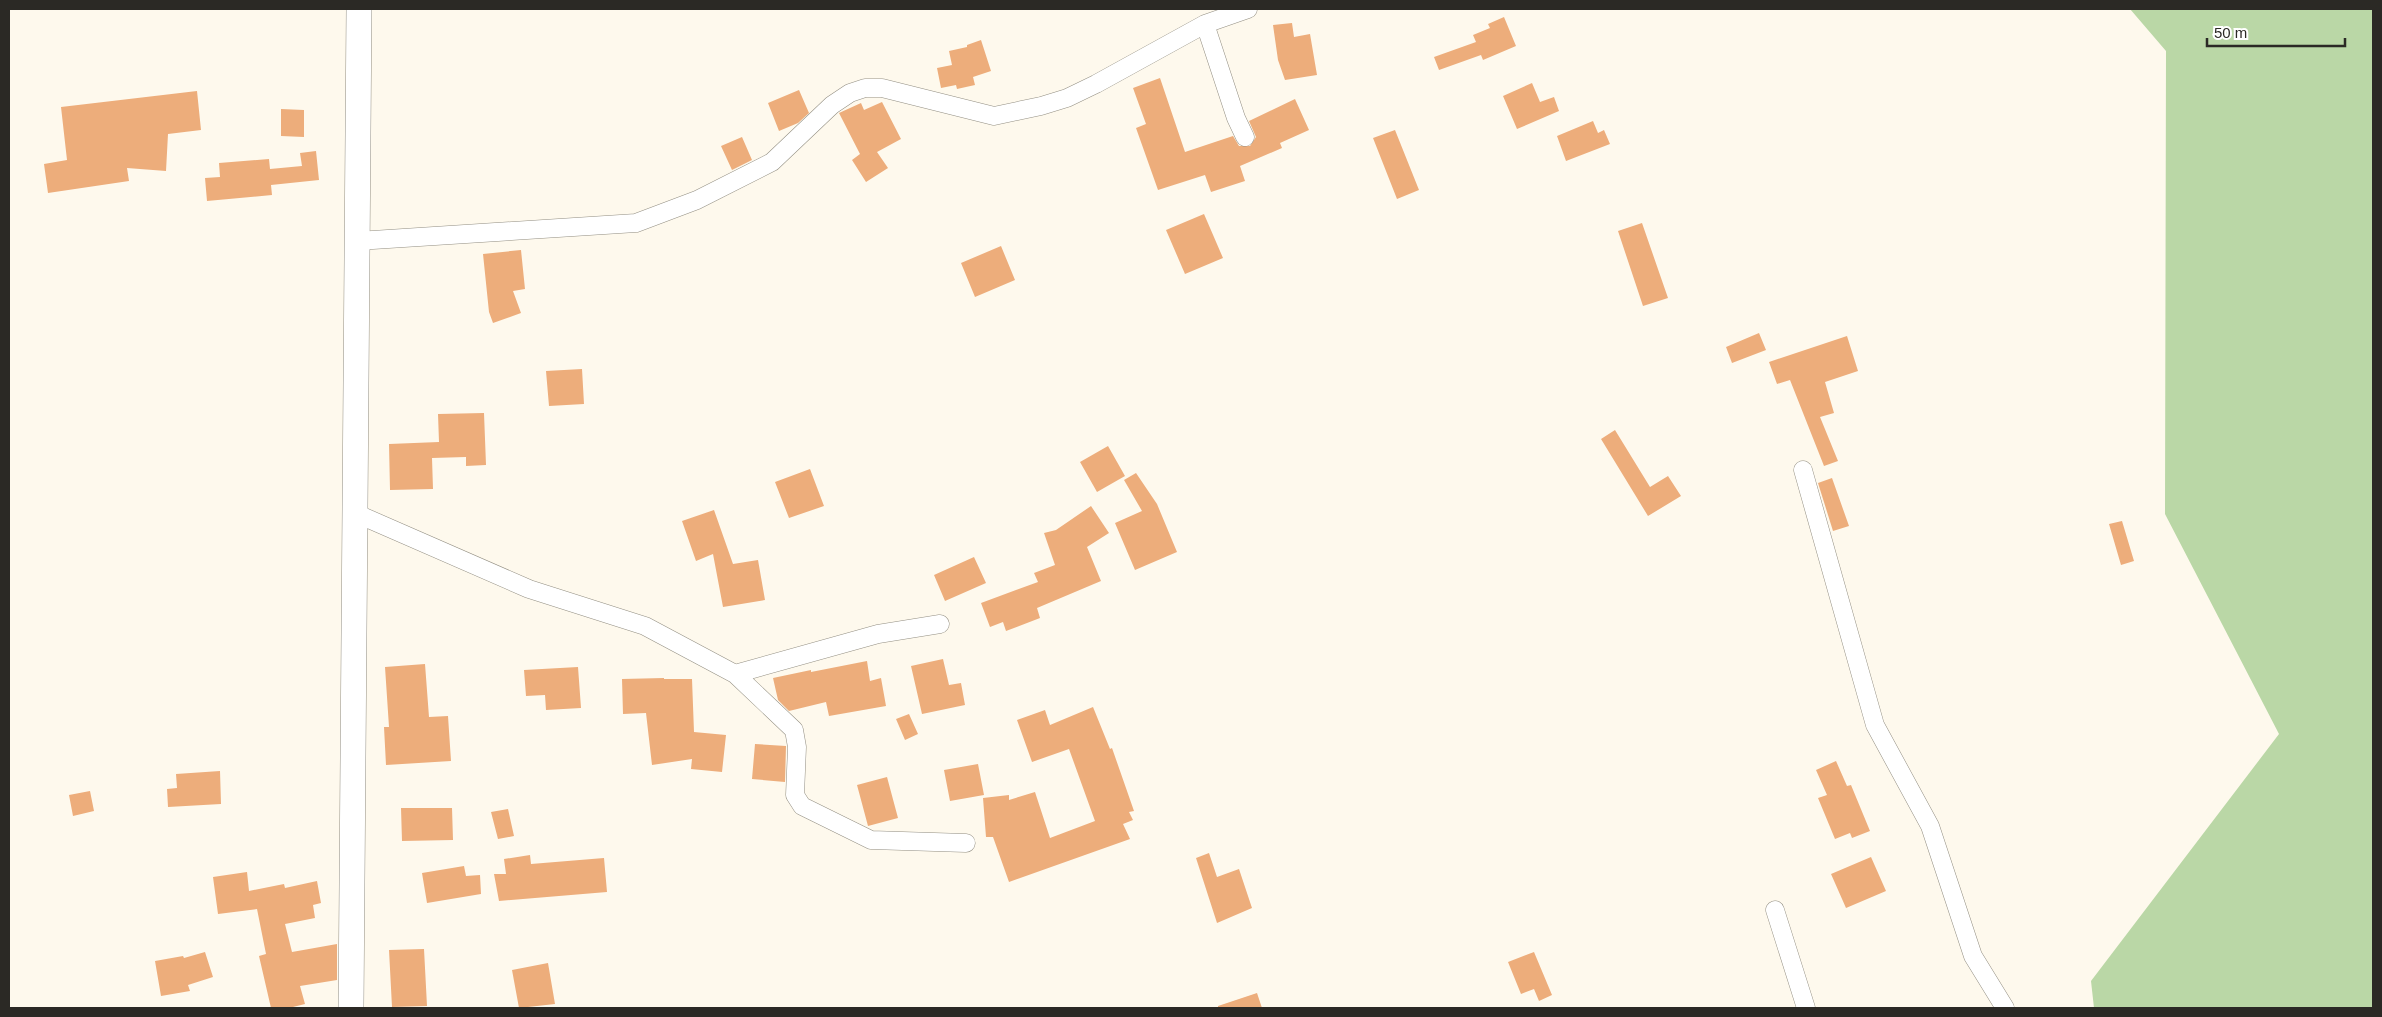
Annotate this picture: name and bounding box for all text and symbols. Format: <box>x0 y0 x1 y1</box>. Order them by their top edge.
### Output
scale bar <box>2207 15 2344 47</box>
text: 50 m <box>2214 24 2247 41</box>

